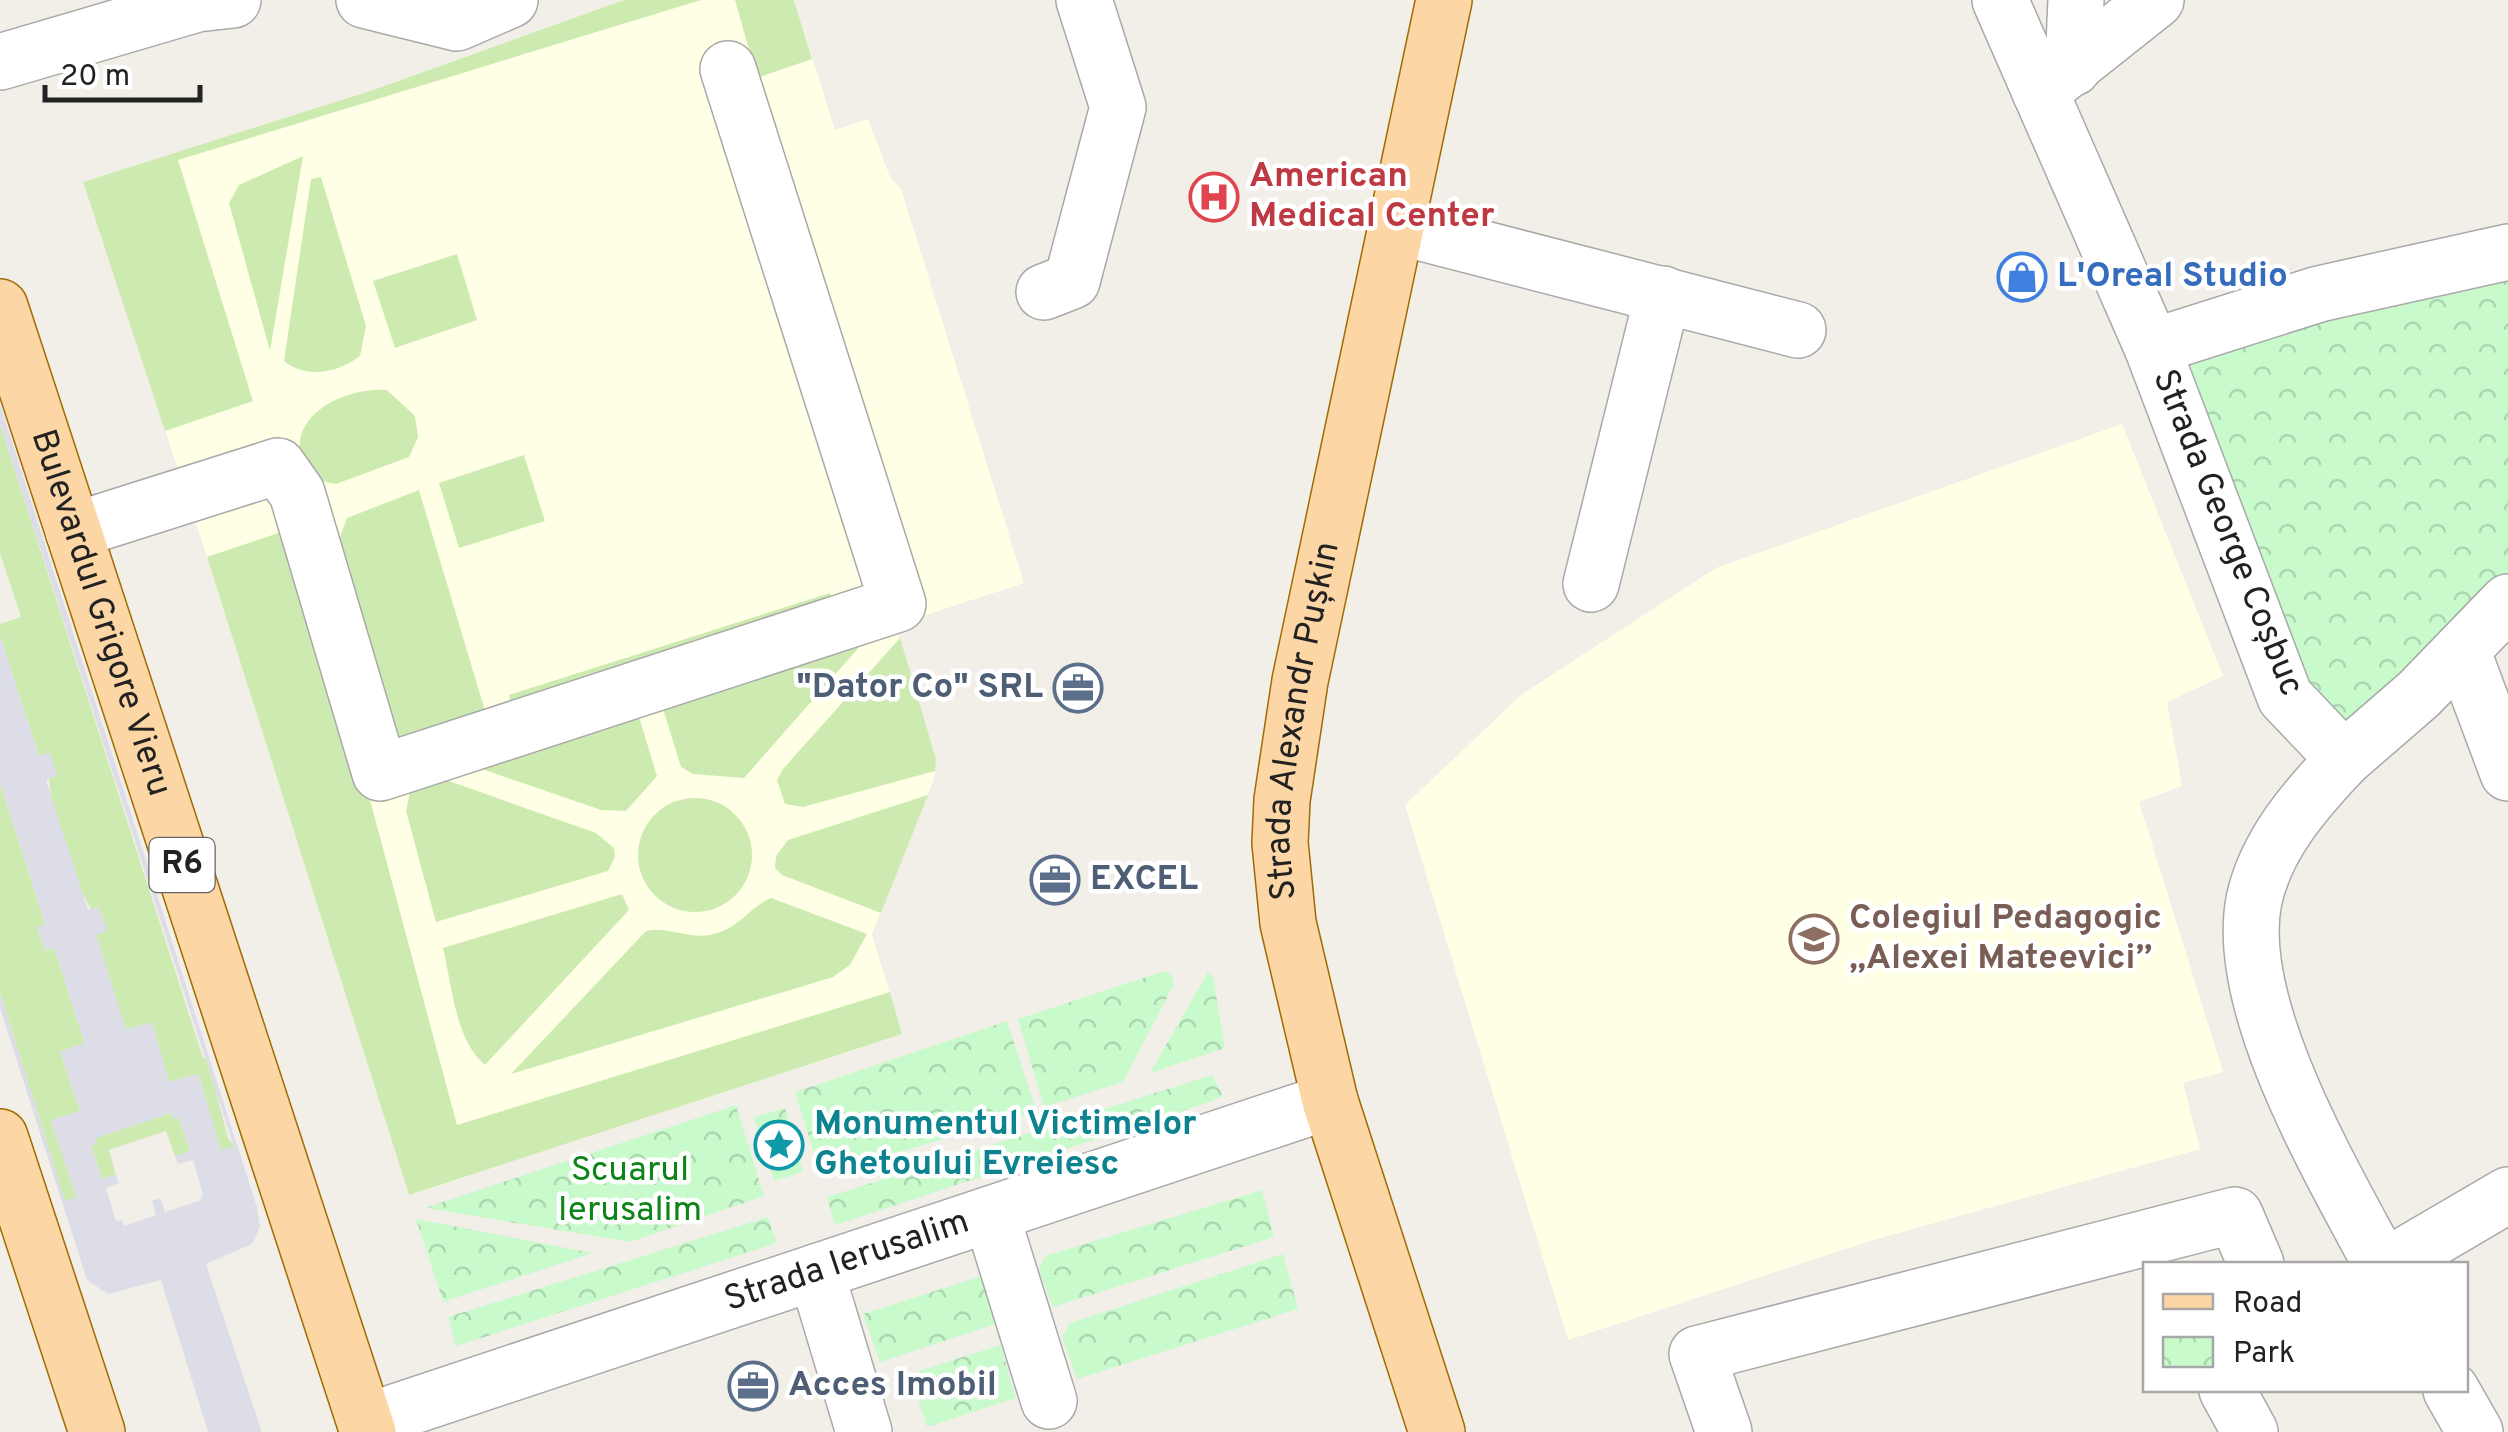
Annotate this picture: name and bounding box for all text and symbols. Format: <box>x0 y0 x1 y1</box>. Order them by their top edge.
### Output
scale bar <box>45 40 200 102</box>
text: 20 m <box>60 59 130 96</box>
place label: American Medical Center <box>1249 155 1495 239</box>
hospital icon: American Medical Center <box>1188 171 1240 223</box>
shop icon: L'Oreal Studio <box>1996 251 2048 303</box>
place label: L'Oreal Studio <box>2057 255 2288 299</box>
street label: Strada George Coșbuc <box>2141 363 2313 703</box>
street label: Bulevardul Grigore Vieru <box>20 424 181 802</box>
street label: Strada Alexandr Pușkin <box>1257 538 1351 902</box>
office icon: "Dator Co" SRL <box>1052 662 1104 714</box>
place label: "Dator Co" SRL <box>796 666 1043 710</box>
road number: R6 <box>150 838 214 892</box>
office icon: EXCEL <box>1029 854 1081 906</box>
place label: EXCEL <box>1090 858 1198 902</box>
place label: Colegiul Pedagogic „Alexei Mateevici” <box>1849 897 2162 981</box>
school or university icon: Colegiul Pedagogic „Alexei Mateevici” <box>1788 913 1840 965</box>
place label: Monumentul Victimelor Ghetoului Evreiesc <box>814 1103 1197 1187</box>
place icon: Monumentul Victimelor Ghetoului Evreiesc <box>753 1119 805 1171</box>
park label: Scuarul Ierusalim <box>558 1149 702 1233</box>
street label: Strada Ierusalim <box>719 1201 975 1323</box>
legend <box>2143 1262 2468 1392</box>
text: Road <box>2233 1286 2302 1323</box>
text: Park <box>2233 1336 2295 1373</box>
office icon: Acces Imobil <box>727 1360 779 1412</box>
place label: Acces Imobil <box>788 1364 997 1408</box>

